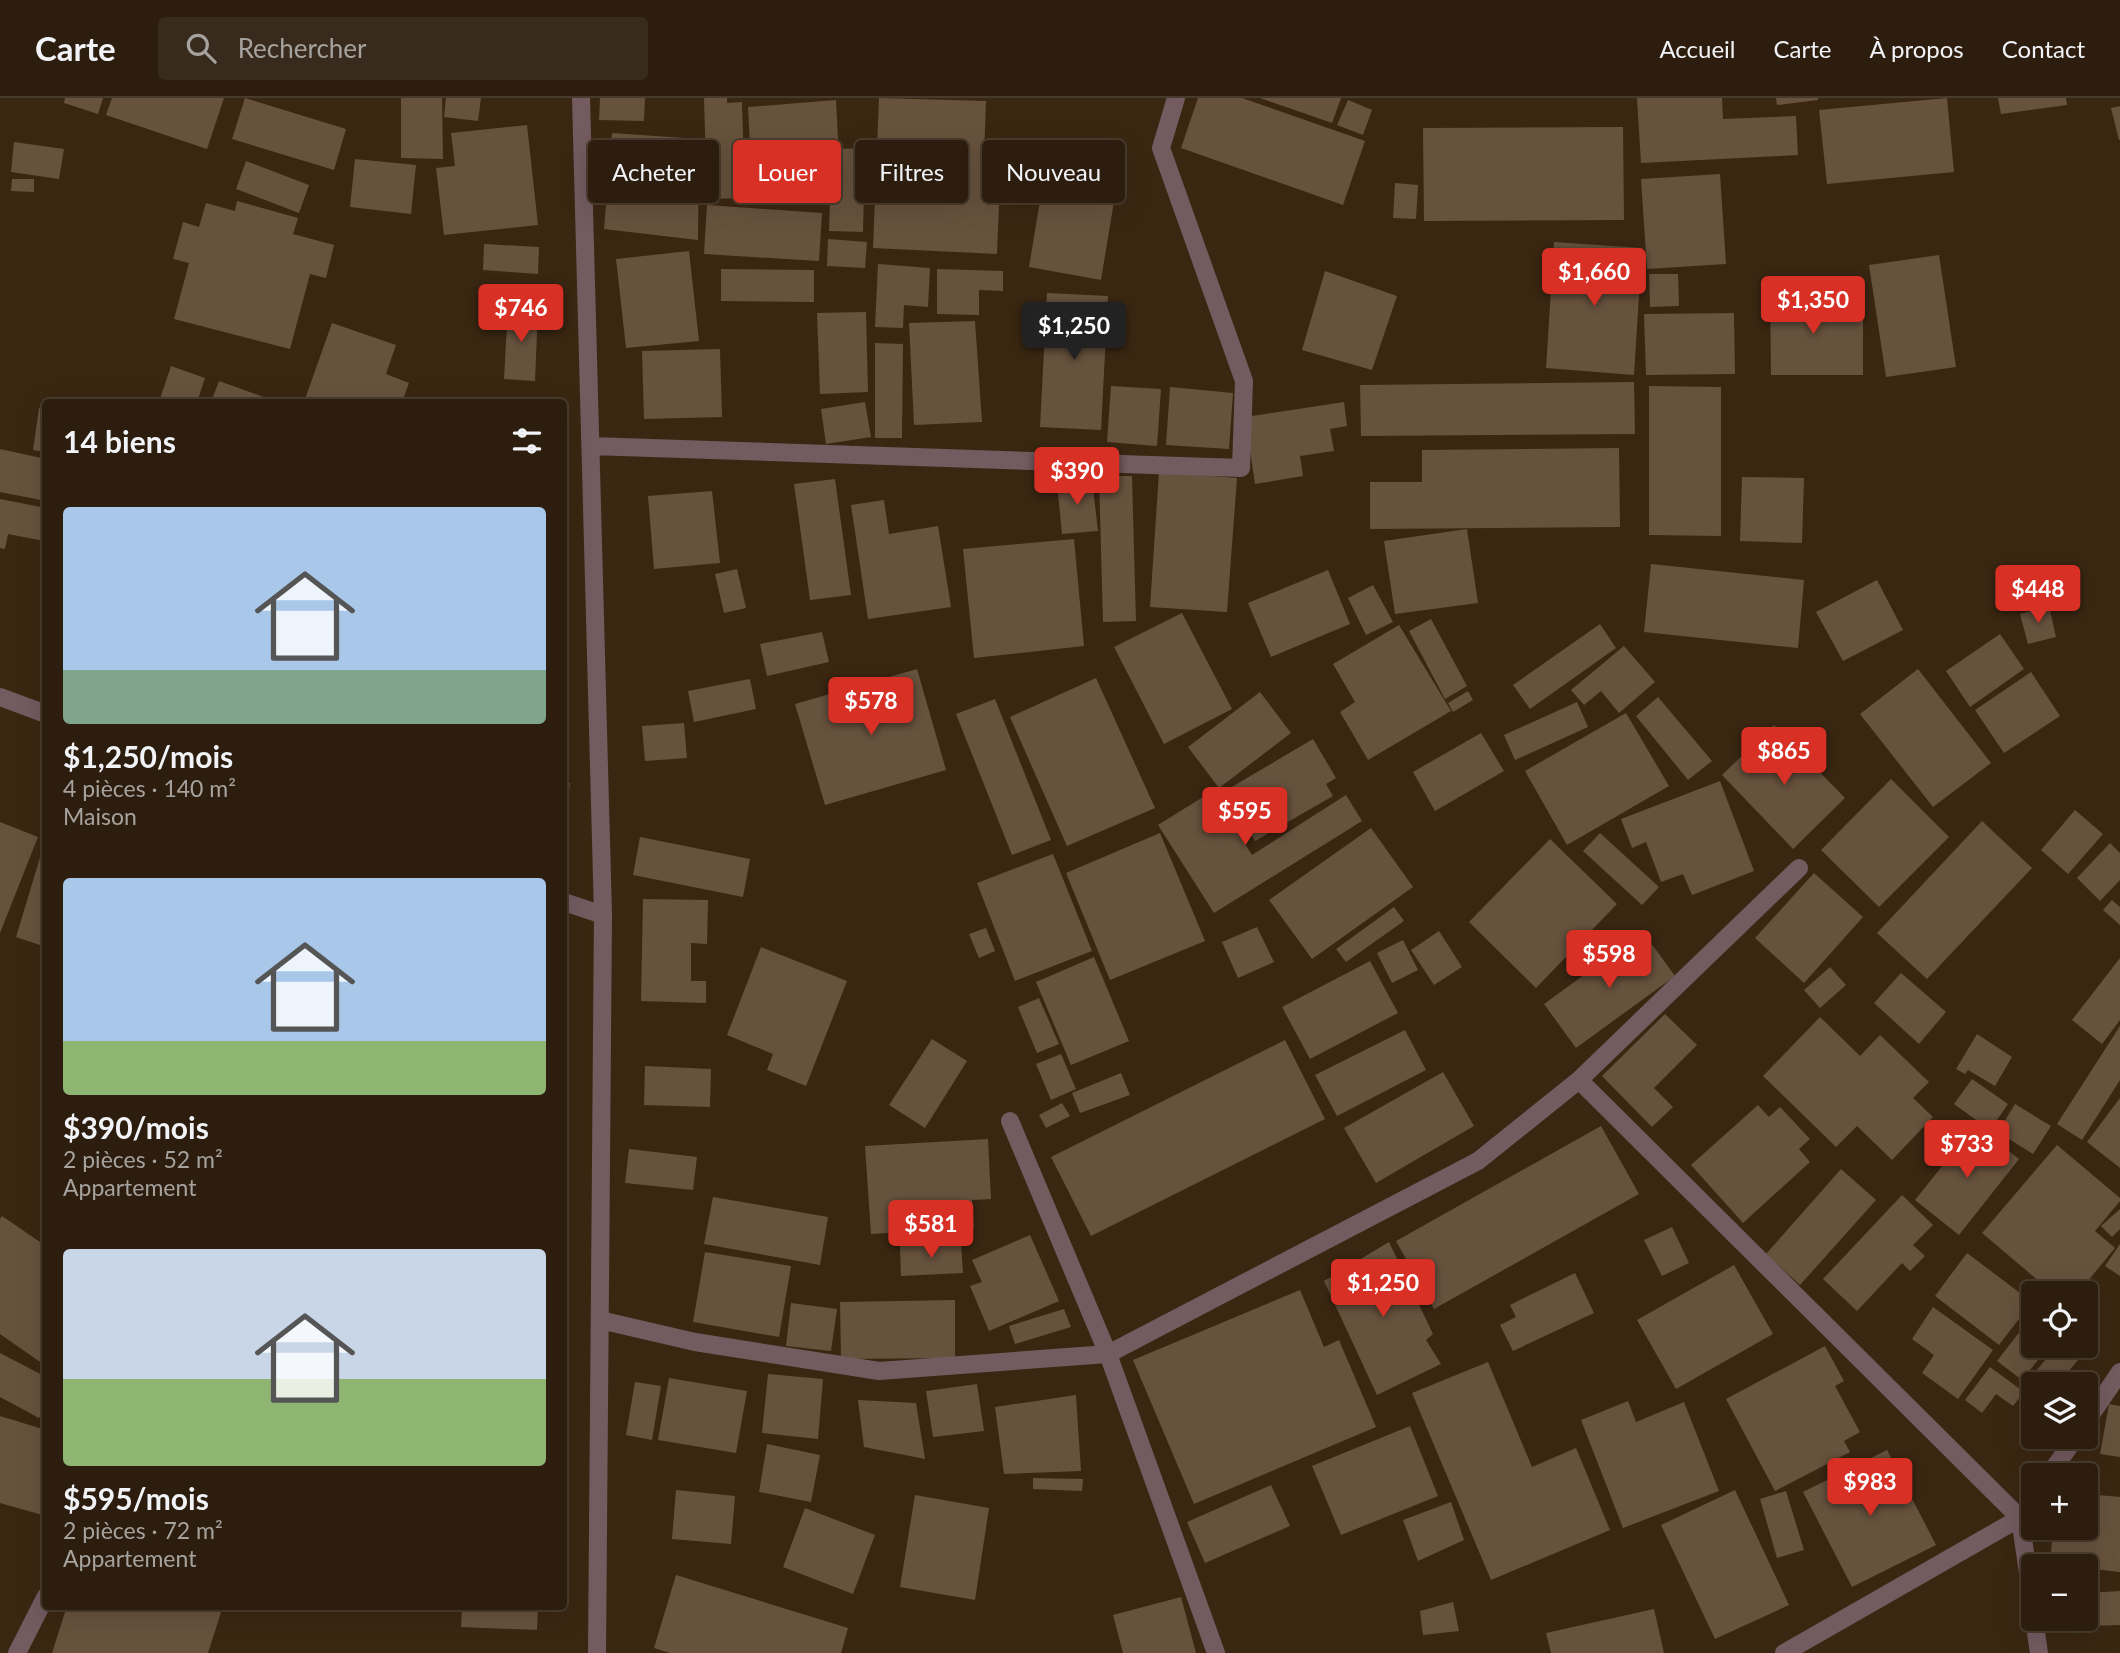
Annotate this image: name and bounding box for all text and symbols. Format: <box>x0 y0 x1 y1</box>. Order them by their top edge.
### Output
search box <box>158 17 648 80</box>
text: Carte <box>35 28 116 68</box>
icon: search <box>182 29 220 67</box>
text: Rechercher <box>238 32 367 64</box>
text: Accueil <box>1659 34 1735 63</box>
text: Carte <box>1773 34 1831 63</box>
text: À propos <box>1869 34 1964 63</box>
text: Contact <box>2002 34 2085 63</box>
chip: Acheter <box>588 140 719 203</box>
chip: Louer <box>733 140 841 203</box>
chip: Filtres <box>855 140 968 203</box>
chip: Nouveau <box>982 140 1125 203</box>
pin: $1,660 <box>1537 248 1651 308</box>
text: $1,660 <box>1558 257 1630 285</box>
pin: $1,350 <box>1756 276 1870 336</box>
pin: $746 <box>480 285 562 344</box>
text: $1,350 <box>1777 285 1849 313</box>
text: $746 <box>494 293 548 321</box>
pin: $1,250 <box>1017 302 1131 362</box>
text: $1,250 <box>1038 311 1110 339</box>
icon: filters <box>508 422 546 460</box>
text: 14 biens <box>63 423 176 459</box>
pin: $390 <box>1036 448 1118 507</box>
text: $390 <box>1050 456 1104 484</box>
icon: home <box>242 553 368 679</box>
pin: $448 <box>1997 566 2079 625</box>
text: $448 <box>2011 574 2065 602</box>
pin: $578 <box>830 678 912 737</box>
text: $578 <box>844 686 898 714</box>
pin: $865 <box>1743 728 1825 787</box>
text: $865 <box>1757 736 1811 764</box>
text: $1,250/mois <box>63 738 233 774</box>
text: 4 pièces · 140 m² <box>63 774 236 802</box>
pin: $595 <box>1204 788 1286 847</box>
text: $595 <box>1218 796 1272 824</box>
text: Maison <box>63 802 137 830</box>
icon: home <box>242 924 368 1050</box>
pin: $598 <box>1568 930 1650 990</box>
text: $598 <box>1582 939 1636 967</box>
text: $390/mois <box>63 1109 209 1145</box>
pin: $733 <box>1926 1121 2008 1180</box>
text: $733 <box>1940 1129 1994 1157</box>
text: 2 pièces · 52 m² <box>63 1145 223 1173</box>
text: Appartement <box>63 1173 196 1201</box>
pin: $581 <box>890 1200 972 1260</box>
text: $581 <box>904 1209 958 1237</box>
pin: $1,250 <box>1326 1260 1440 1319</box>
text: $1,250 <box>1347 1268 1419 1296</box>
map controls <box>2021 1281 2098 1631</box>
button: locate <box>2021 1281 2098 1358</box>
icon: home <box>242 1295 368 1421</box>
button: layers <box>2021 1372 2098 1449</box>
pin: $983 <box>1829 1458 1911 1518</box>
button: + <box>2021 1463 2098 1540</box>
text: $983 <box>1843 1467 1897 1495</box>
text: $595/mois <box>63 1480 209 1516</box>
text: 2 pièces · 72 m² <box>63 1516 223 1544</box>
text: Appartement <box>63 1544 196 1572</box>
button: − <box>2021 1554 2098 1631</box>

